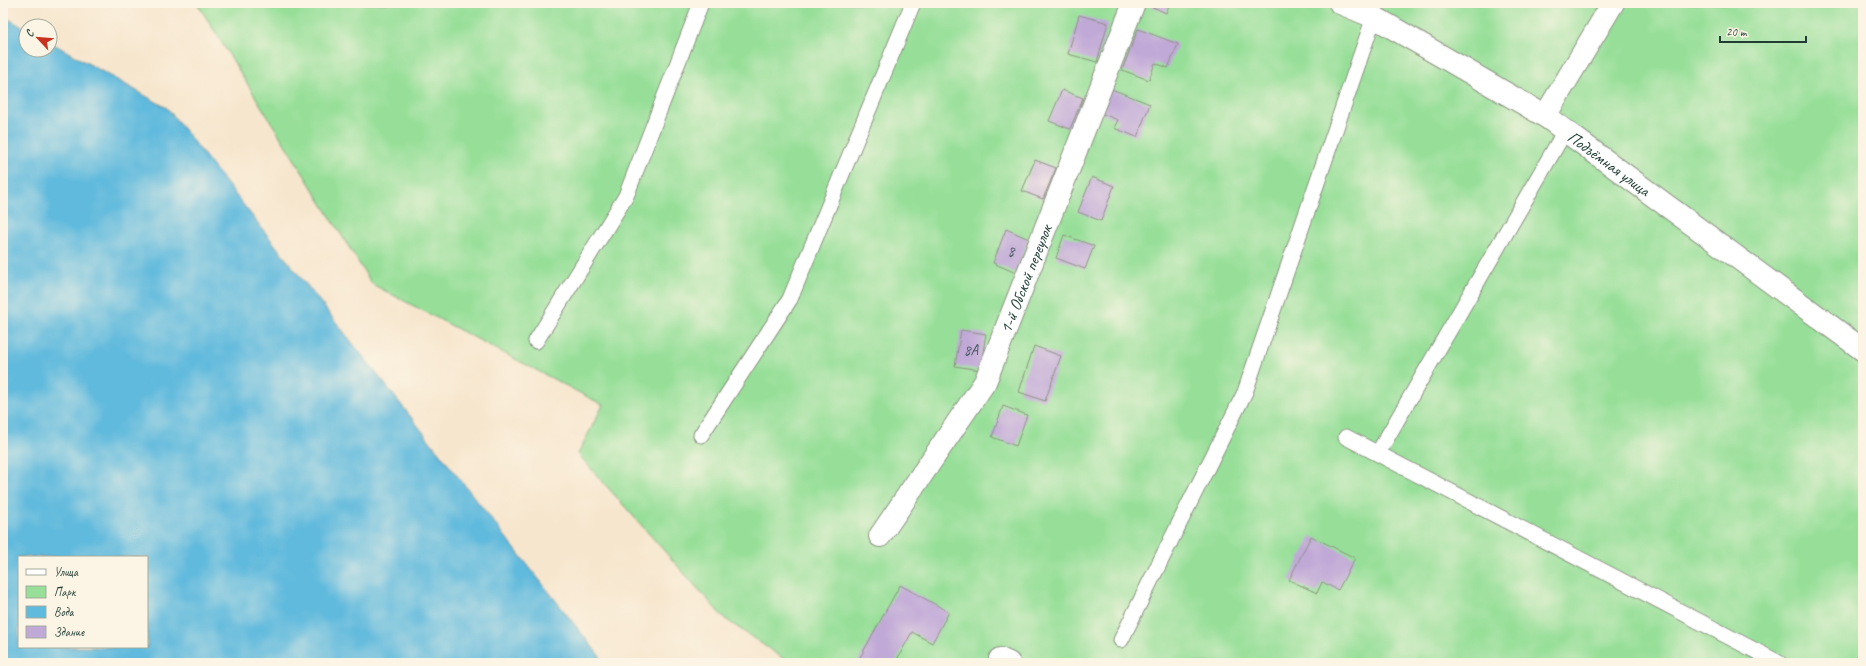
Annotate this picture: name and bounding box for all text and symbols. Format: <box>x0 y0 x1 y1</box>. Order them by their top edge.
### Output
north arrow <box>18 18 58 58</box>
scale bar <box>1720 18 1806 44</box>
text: 20 m <box>1726 24 1748 40</box>
text: С <box>22 27 37 39</box>
street label: Подъёмная улица <box>1563 126 1655 202</box>
street label: 1-й Обской переулок <box>995 220 1057 336</box>
house number: 8 <box>1008 242 1016 261</box>
house number: 8А <box>964 341 980 360</box>
legend <box>18 556 148 648</box>
text: Улица <box>54 564 79 580</box>
text: Парк <box>54 584 77 600</box>
text: Вода <box>54 604 75 620</box>
text: Здание <box>54 624 85 640</box>

